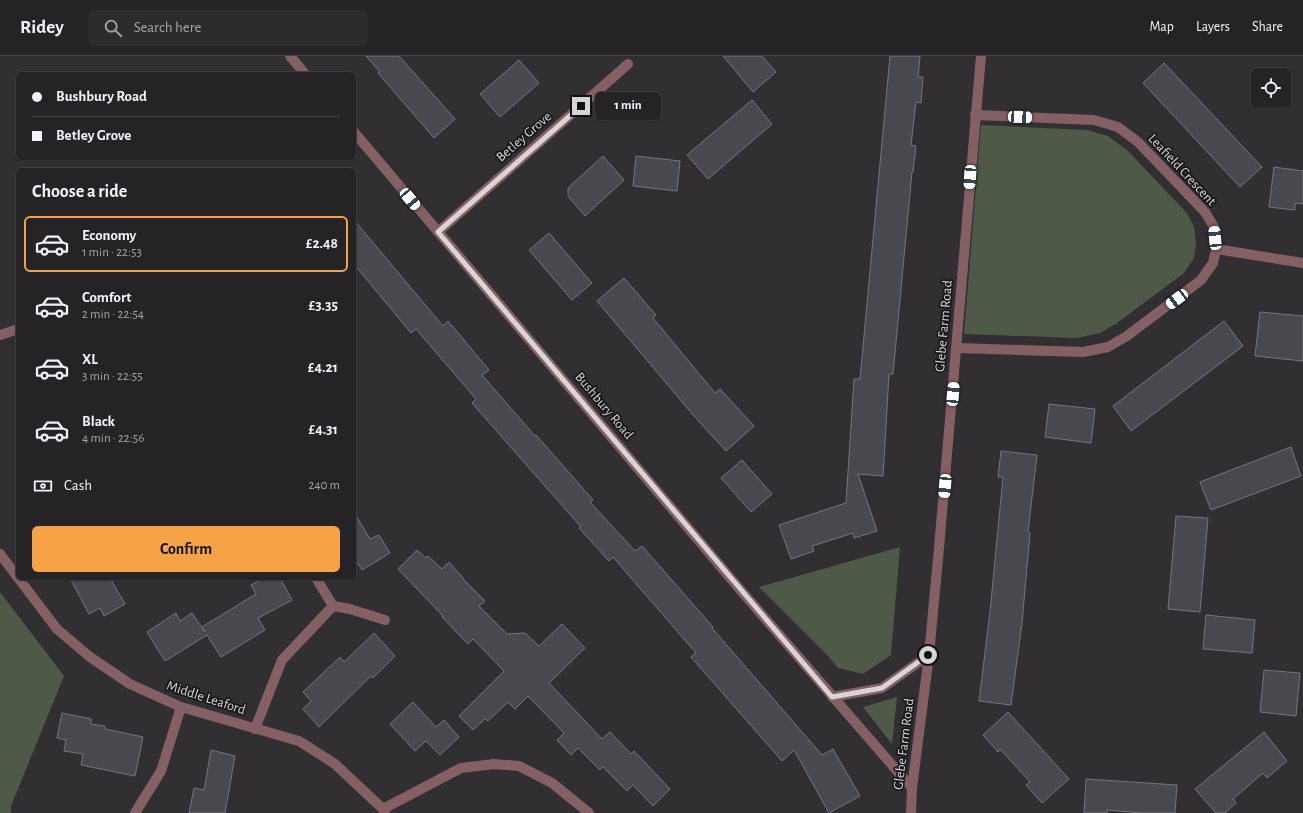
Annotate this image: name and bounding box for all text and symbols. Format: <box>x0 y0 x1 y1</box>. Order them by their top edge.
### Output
search box <box>88 10 368 46</box>
icon: search <box>102 17 124 39</box>
text: Ridey <box>20 18 64 37</box>
text: Search here <box>134 20 201 35</box>
text: Map <box>1149 20 1174 34</box>
text: Layers <box>1196 20 1230 34</box>
text: Share <box>1252 20 1283 34</box>
map controls <box>1251 68 1291 108</box>
button: locate <box>1251 68 1291 108</box>
text: Bushbury Road <box>56 89 147 104</box>
callout: 1 min <box>595 92 661 120</box>
route end <box>572 97 590 115</box>
text: 1 min <box>614 99 642 112</box>
street label: Betley Grove <box>494 109 554 165</box>
car <box>1008 110 1032 124</box>
text: Betley Grove <box>56 128 131 143</box>
street label: Leafield Crescent <box>1145 131 1219 209</box>
car <box>963 165 977 189</box>
text: Choose a ride <box>32 183 127 201</box>
car <box>398 186 422 212</box>
icon: car <box>34 226 70 262</box>
car <box>1208 226 1222 250</box>
text: Economy <box>82 228 136 243</box>
text: £2.48 <box>306 236 338 251</box>
text: 1 min · 22:53 <box>82 246 142 259</box>
street label: Glebe Farm Road <box>933 280 955 372</box>
car <box>1164 287 1190 311</box>
icon: car <box>34 288 70 324</box>
text: Comfort <box>82 290 131 305</box>
text: £3.35 <box>308 298 338 313</box>
text: 2 min · 22:54 <box>82 308 144 321</box>
icon: car <box>34 350 70 386</box>
text: XL <box>82 352 98 367</box>
text: £4.21 <box>308 360 338 375</box>
text: 3 min · 22:55 <box>82 370 143 383</box>
street label: Bushbury Road <box>572 370 636 442</box>
car <box>946 382 960 406</box>
icon: car <box>34 412 70 448</box>
text: Black <box>82 414 115 429</box>
text: £4.31 <box>308 422 338 437</box>
text: 4 min · 22:56 <box>82 432 144 445</box>
car <box>938 474 952 498</box>
icon: cash <box>32 475 54 497</box>
text: Cash <box>64 478 92 493</box>
text: 240 m <box>308 479 340 492</box>
button: Confirm <box>32 526 340 572</box>
route start <box>919 646 937 664</box>
street label: Middle Leaford <box>165 679 247 717</box>
street label: Glebe Farm Road <box>891 697 917 791</box>

